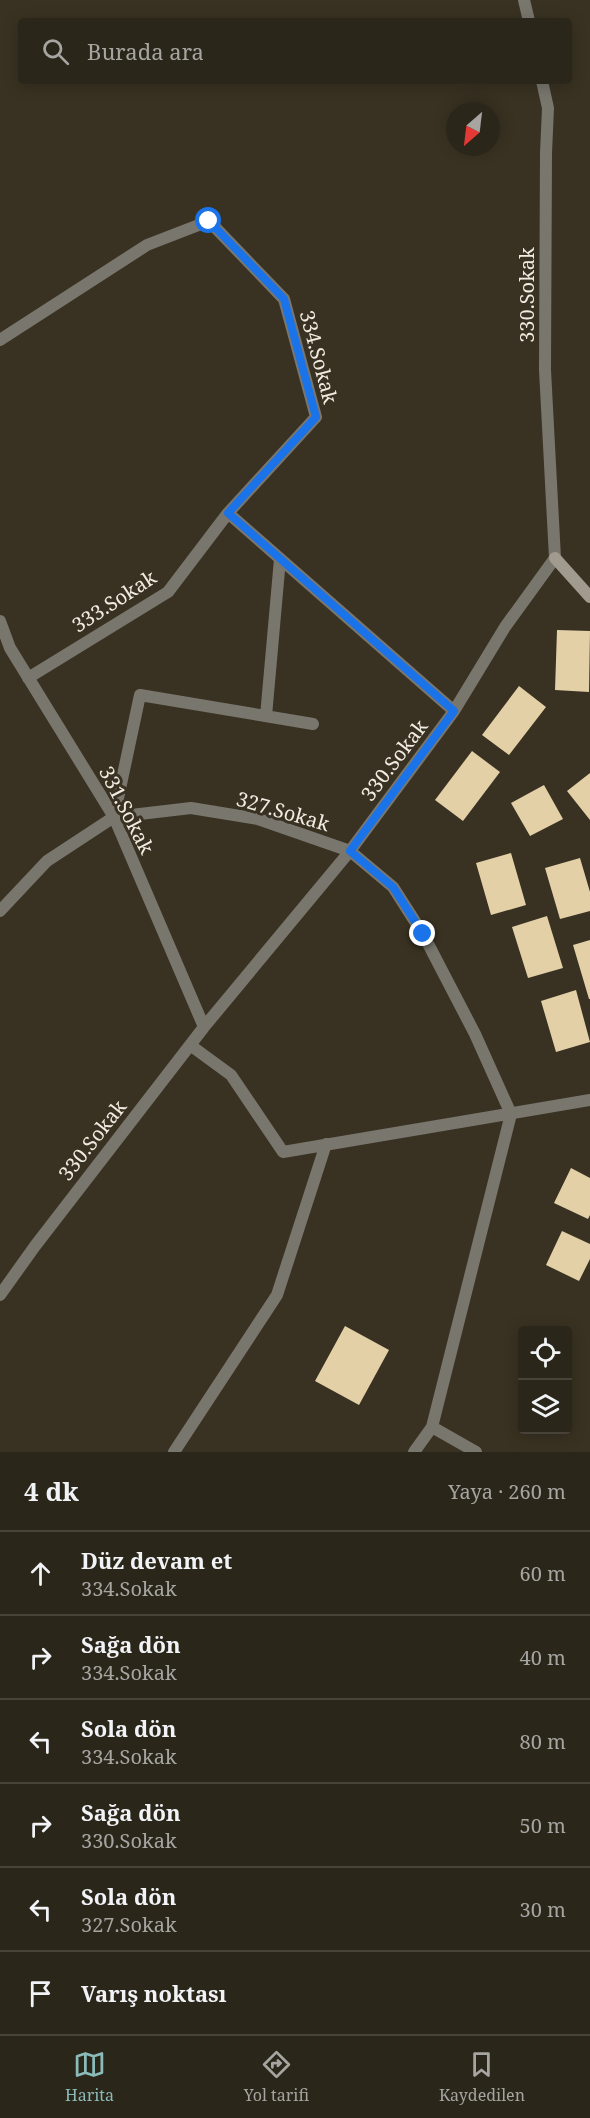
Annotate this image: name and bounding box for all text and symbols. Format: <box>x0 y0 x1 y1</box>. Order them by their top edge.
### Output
search box <box>18 18 572 84</box>
icon: search <box>39 35 72 68</box>
text: Burada ara <box>87 36 204 66</box>
north arrow <box>446 102 500 156</box>
route start <box>195 207 221 233</box>
street label: 330.Sokak <box>513 247 540 343</box>
street label: 334.Sokak <box>294 307 344 407</box>
street label: 333.Sokak <box>67 563 162 638</box>
street label: 330.Sokak <box>354 713 434 806</box>
street label: 331.Sokak <box>93 761 161 859</box>
street label: 327.Sokak <box>233 785 333 837</box>
route end <box>409 920 435 946</box>
street label: 330.Sokak <box>52 1094 132 1186</box>
map controls <box>518 1326 572 1434</box>
button: locate <box>518 1326 572 1380</box>
button: layers <box>518 1380 572 1434</box>
text: 4 dk <box>24 1473 79 1509</box>
text: Yaya · 260 m <box>448 1478 566 1505</box>
text: Düz devam et <box>81 1545 232 1575</box>
icon: ahead <box>24 1557 57 1590</box>
text: 60 m <box>520 1560 566 1587</box>
text: 334.Sokak <box>81 1575 177 1602</box>
text: Sağa dön <box>81 1629 181 1659</box>
icon: right <box>24 1641 57 1674</box>
text: 40 m <box>520 1644 566 1671</box>
text: 334.Sokak <box>81 1659 177 1686</box>
text: Sola dön <box>81 1713 176 1743</box>
icon: left <box>24 1725 57 1758</box>
text: 80 m <box>520 1728 566 1755</box>
text: 334.Sokak <box>81 1743 177 1770</box>
text: Sağa dön <box>81 1797 181 1827</box>
icon: right <box>24 1809 57 1842</box>
text: 50 m <box>520 1812 566 1839</box>
text: 330.Sokak <box>81 1827 177 1854</box>
text: Sola dön <box>81 1881 176 1911</box>
icon: left <box>24 1893 57 1926</box>
text: 30 m <box>520 1896 566 1923</box>
text: 327.Sokak <box>81 1911 177 1938</box>
icon: arrive <box>24 1977 57 2010</box>
text: Varış noktası <box>81 1978 226 2008</box>
tab: Harita <box>65 2048 114 2106</box>
tab: Yol tarifi <box>244 2048 309 2106</box>
tab: Kaydedilen <box>439 2048 525 2106</box>

